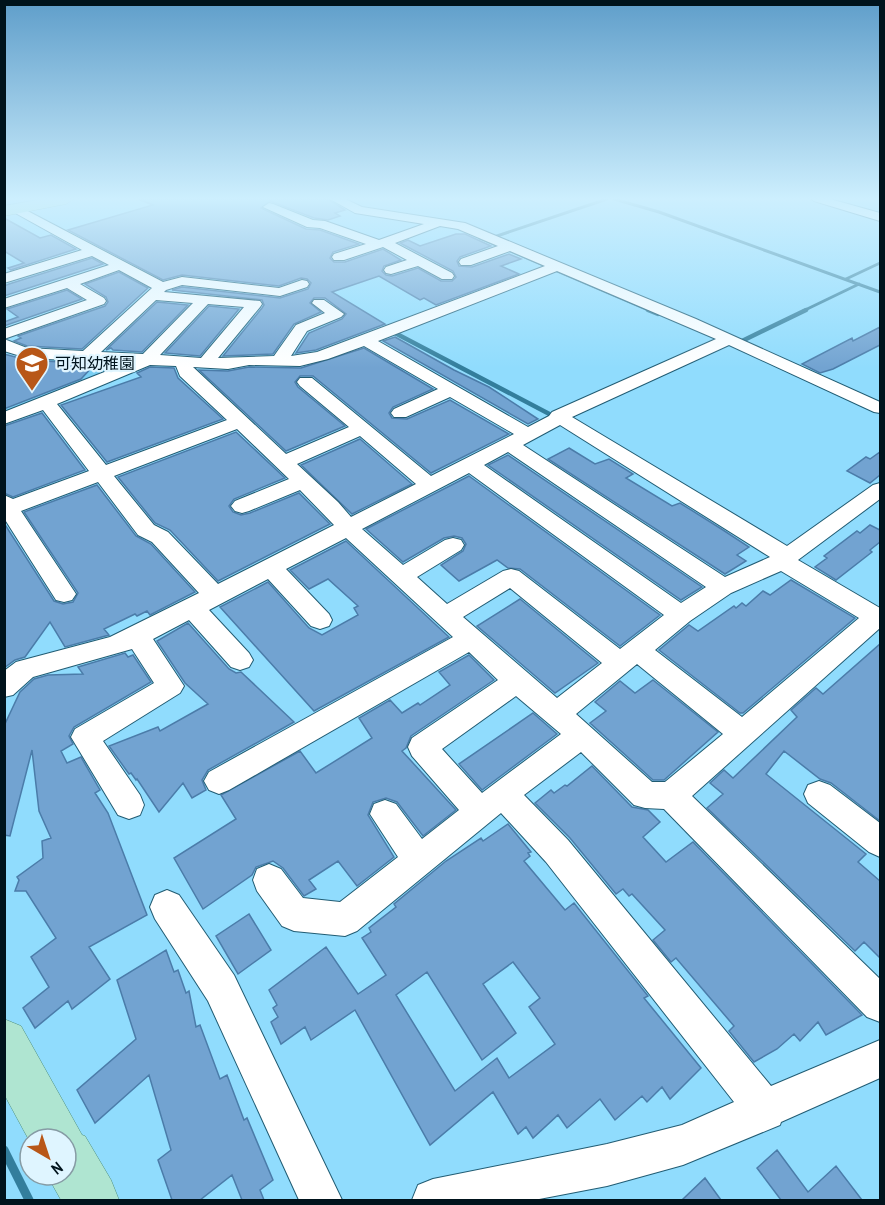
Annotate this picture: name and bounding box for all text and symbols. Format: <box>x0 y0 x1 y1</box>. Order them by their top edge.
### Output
school or university icon: 可知幼稚園 <box>14 345 50 392</box>
place label: 可知幼稚園 <box>55 352 135 374</box>
north arrow <box>18 1127 78 1187</box>
text: N <box>47 1157 68 1180</box>

